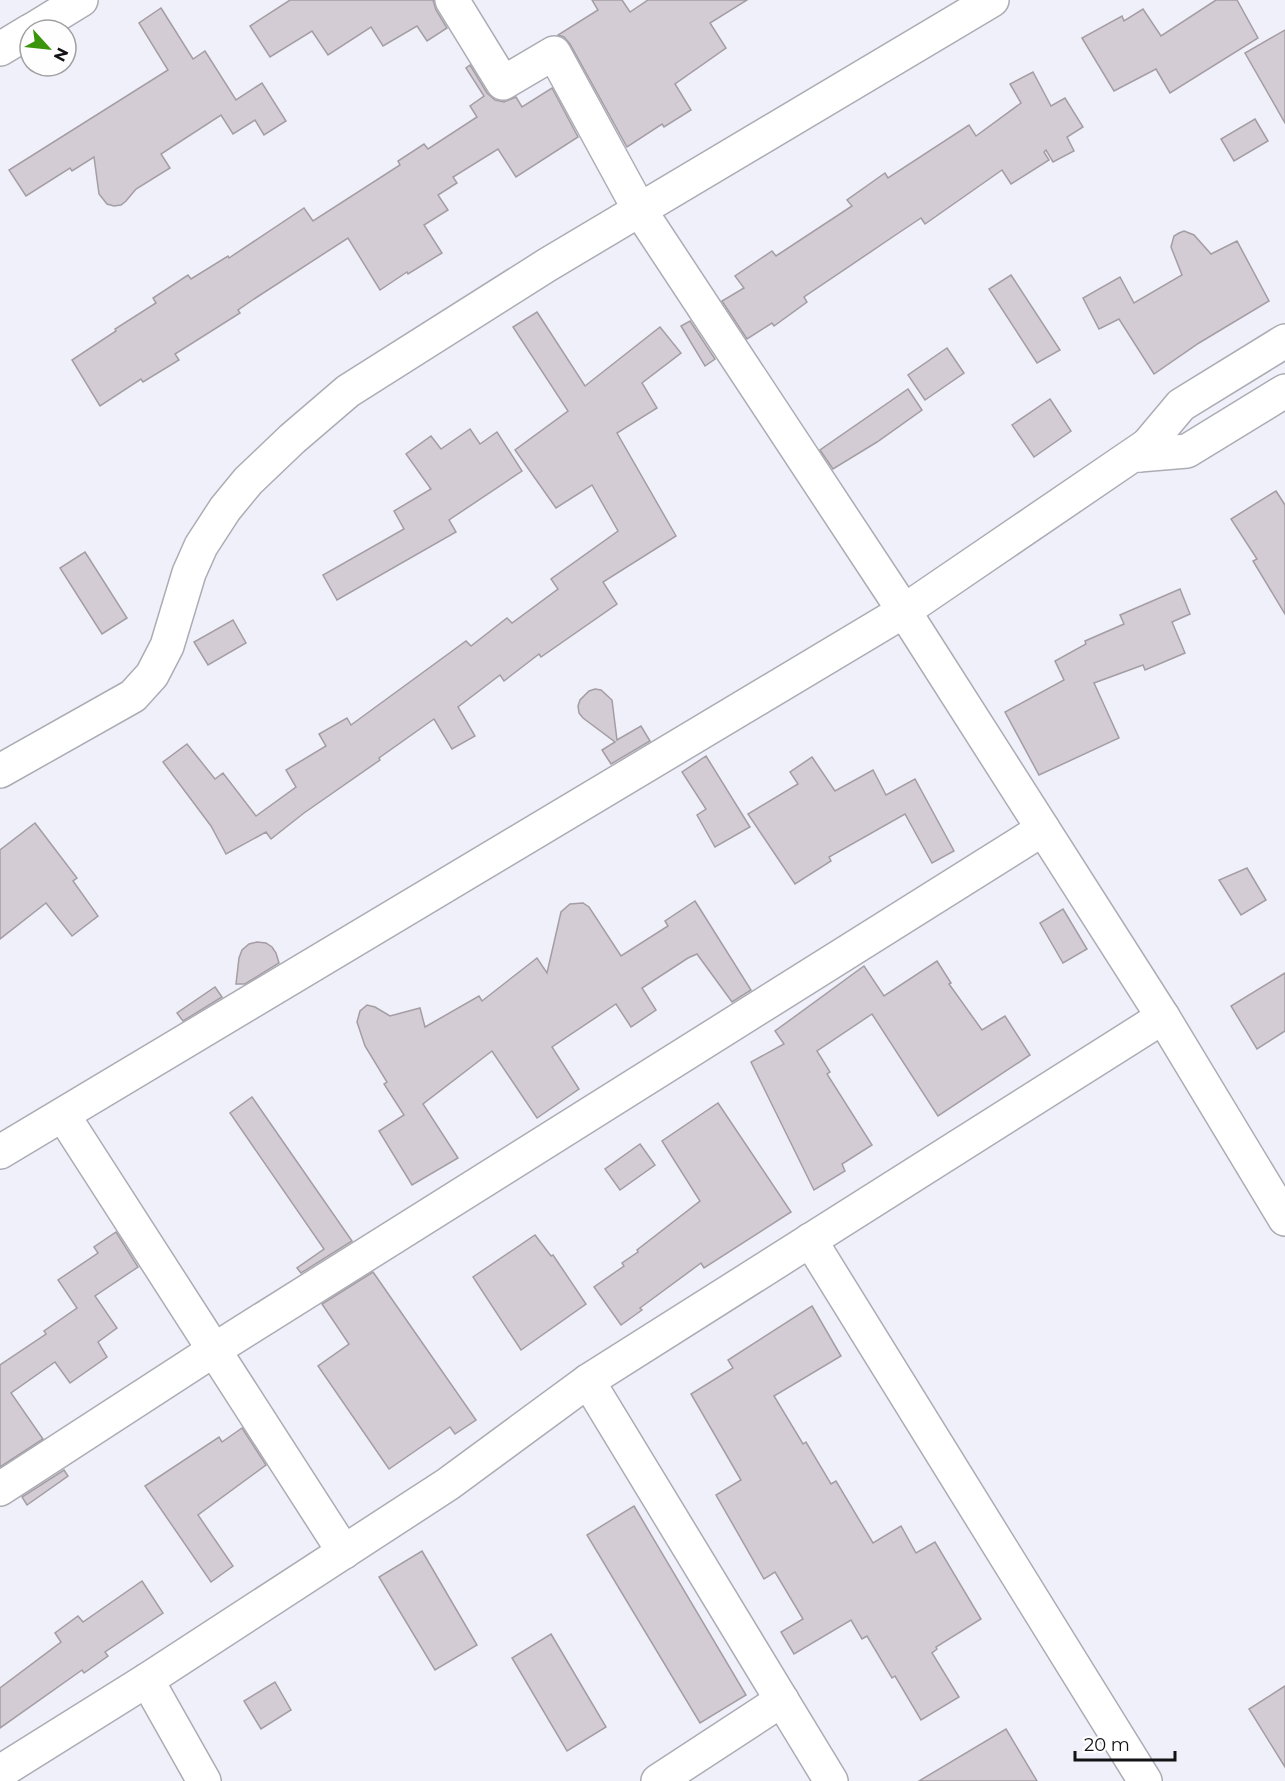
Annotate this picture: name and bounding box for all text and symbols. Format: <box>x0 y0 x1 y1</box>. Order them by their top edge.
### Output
north arrow <box>18 18 78 78</box>
text: N <box>50 45 72 65</box>
scale bar <box>1075 1724 1176 1762</box>
text: 20 m <box>1084 1734 1130 1756</box>

